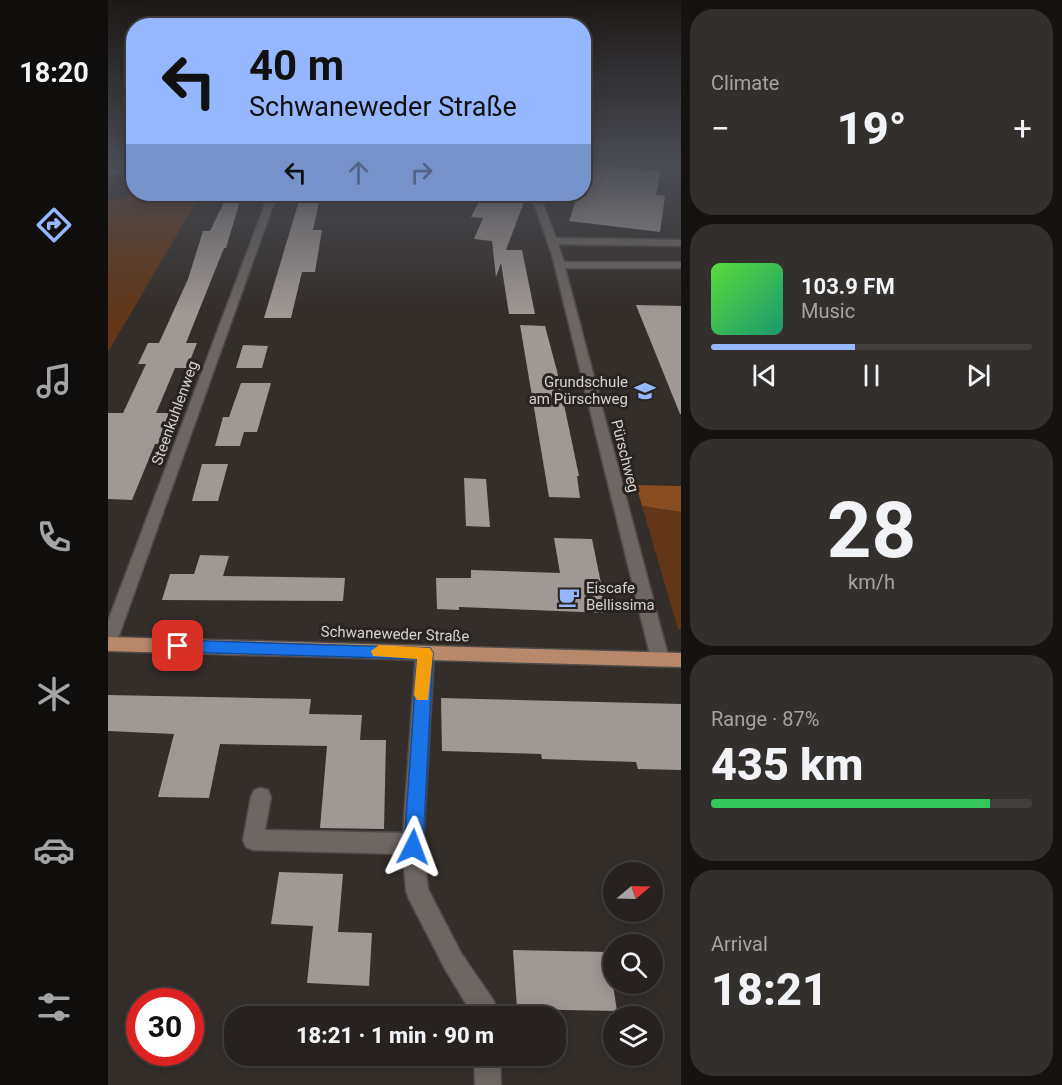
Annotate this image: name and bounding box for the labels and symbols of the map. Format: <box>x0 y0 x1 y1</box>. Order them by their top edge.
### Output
street label: Steenkuhlenweg <box>148 358 202 468</box>
place label: Grundschule am Pürschweg <box>529 373 628 408</box>
school or university icon: Grundschule am Pürschweg <box>633 379 657 403</box>
street label: Pürschweg <box>607 418 643 494</box>
place label: Eiscafe Bellissima <box>586 579 655 614</box>
cafe icon: Eiscafe Bellissima <box>557 585 581 609</box>
pin <box>152 620 203 671</box>
street label: Schwaneweder Straße <box>320 622 470 646</box>
position arrow <box>381 815 445 879</box>
north arrow <box>603 862 663 922</box>
speed limit sign: 30 <box>126 988 204 1066</box>

